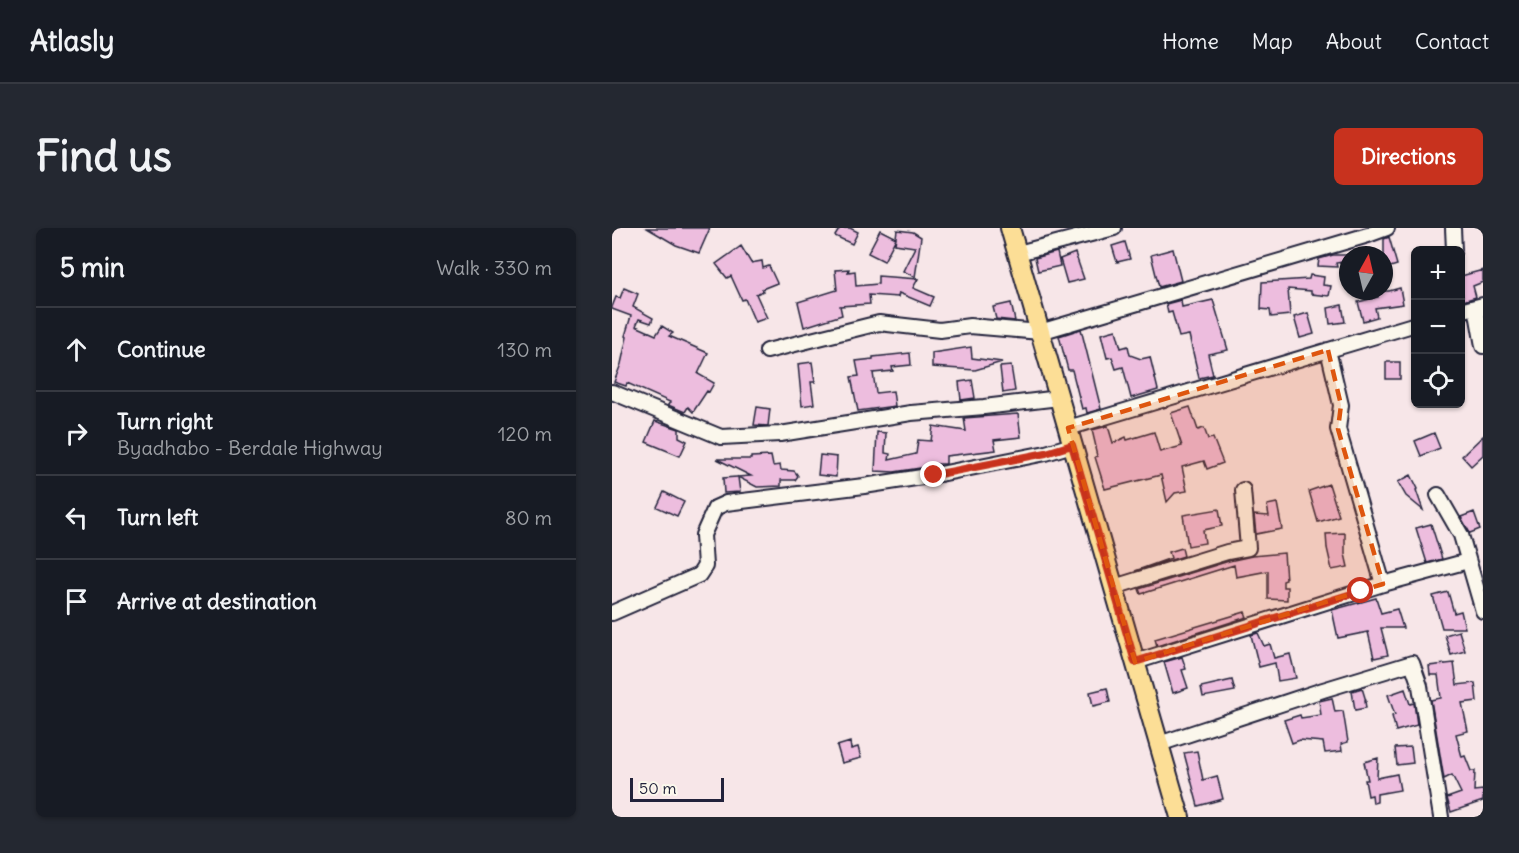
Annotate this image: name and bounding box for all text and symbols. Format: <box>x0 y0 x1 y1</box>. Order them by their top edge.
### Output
text: Atlasly <box>30 23 114 59</box>
text: Home <box>1162 28 1219 55</box>
text: Map <box>1252 28 1293 55</box>
text: About <box>1326 28 1382 55</box>
text: Contact <box>1415 28 1489 55</box>
button: Directions <box>1334 128 1483 185</box>
text: Find us <box>36 130 172 182</box>
north arrow <box>1339 246 1393 300</box>
map controls <box>1411 246 1465 408</box>
button: + <box>1411 246 1465 300</box>
text: 5 min <box>60 251 125 284</box>
text: Walk · 330 m <box>436 255 552 280</box>
button: − <box>1411 300 1465 354</box>
icon: ahead <box>60 333 93 366</box>
text: Continue <box>117 335 206 363</box>
text: 130 m <box>497 337 552 362</box>
button: locate <box>1411 354 1465 408</box>
text: Turn right <box>117 407 213 435</box>
icon: right <box>60 417 93 450</box>
text: 120 m <box>498 421 552 446</box>
text: Byadhabo - Berdale Highway <box>117 435 383 460</box>
route end <box>920 461 946 487</box>
icon: left <box>60 501 93 534</box>
text: Turn left <box>117 503 198 531</box>
text: 80 m <box>505 505 552 530</box>
route start <box>1347 577 1373 603</box>
icon: arrive <box>60 585 93 618</box>
text: Arrive at destination <box>117 587 317 615</box>
scale bar <box>630 775 724 802</box>
text: 50 m <box>639 778 677 798</box>

